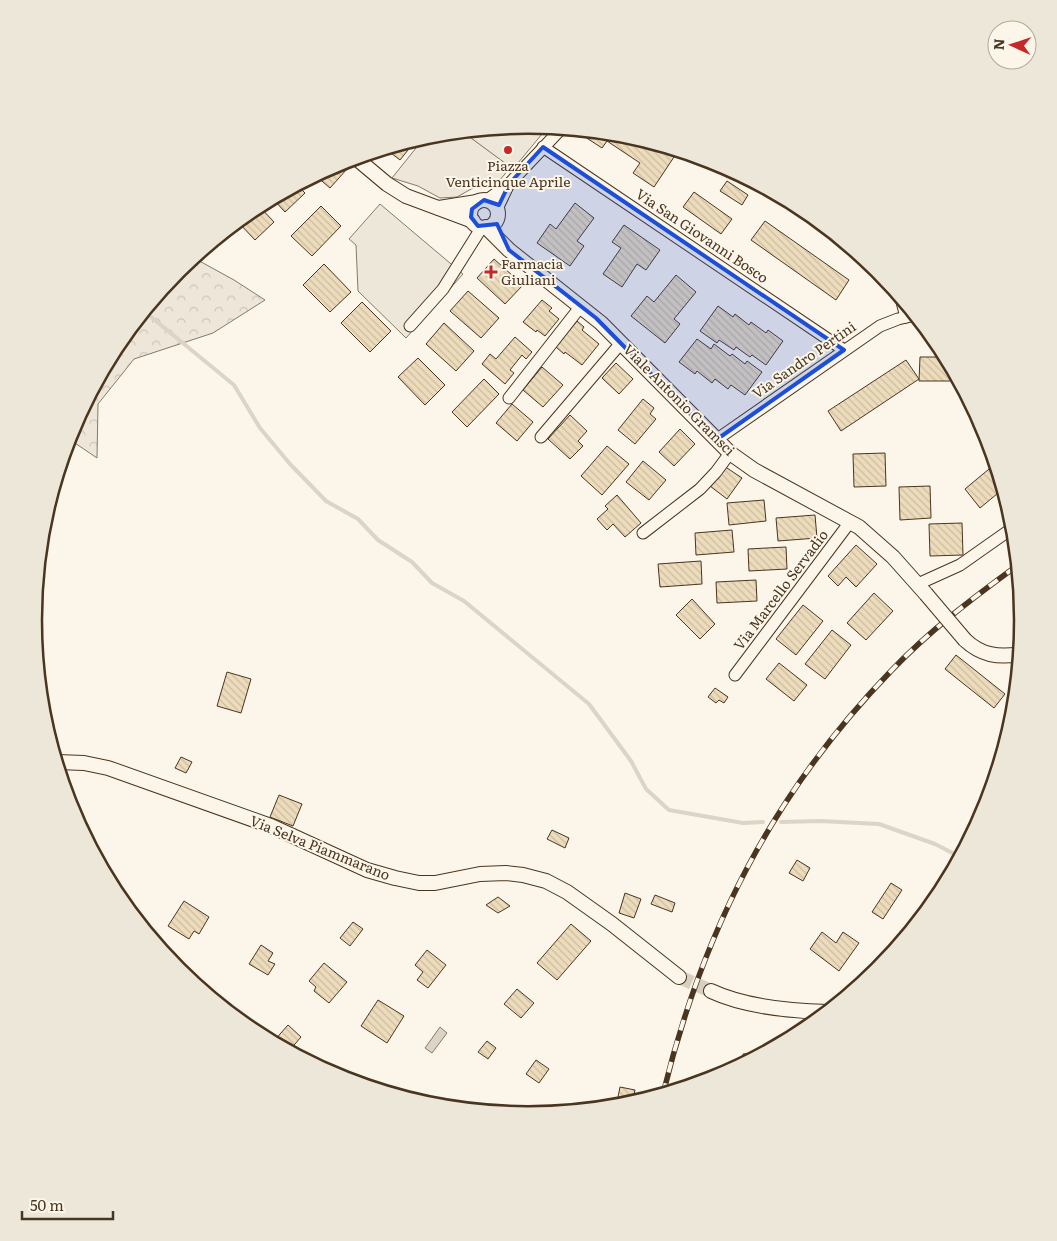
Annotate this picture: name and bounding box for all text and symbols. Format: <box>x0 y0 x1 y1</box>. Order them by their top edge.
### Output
north arrow <box>987 20 1037 70</box>
text: N <box>988 38 1008 51</box>
marker: Piazza Venticinque Aprile <box>502 144 514 156</box>
place label: Piazza Venticinque Aprile <box>446 155 570 191</box>
street label: Via San Giovanni Bosco <box>632 183 773 287</box>
place label: Farmacia Giuliani <box>501 253 564 289</box>
marker: Farmacia Giuliani <box>485 266 497 278</box>
street label: Via Sandro Pertini <box>748 316 860 402</box>
street label: Viale Antonio Gramsci <box>619 339 740 460</box>
street label: Via Marcello Servadio <box>728 525 832 654</box>
street label: Via Selva Piammarano <box>247 810 393 884</box>
scale bar <box>22 1188 114 1220</box>
text: 50 m <box>30 1193 64 1216</box>

